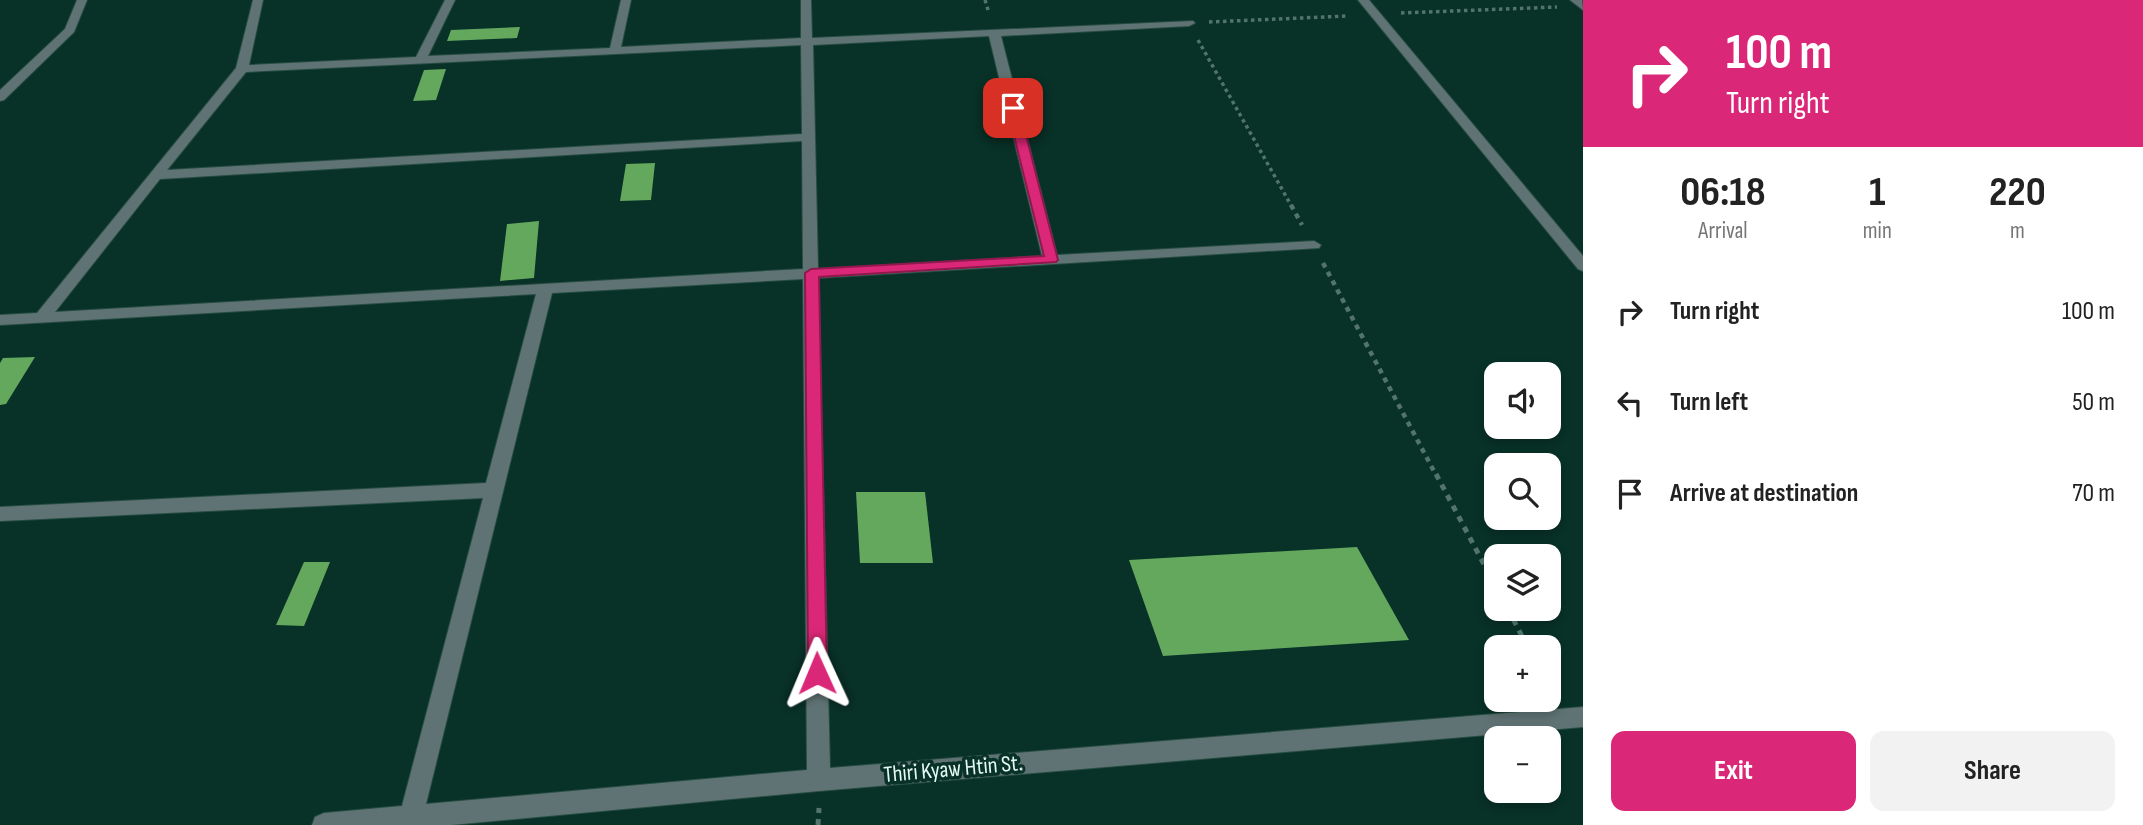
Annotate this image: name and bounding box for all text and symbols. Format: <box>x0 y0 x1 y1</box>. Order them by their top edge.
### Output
text: 100 m <box>1726 24 1832 83</box>
icon: right <box>1611 28 1702 119</box>
pin <box>983 78 1043 138</box>
text: Turn right <box>1726 84 1830 123</box>
icon: arrive <box>994 89 1032 127</box>
text: 06:18 <box>1680 167 1766 218</box>
text: 1 <box>1869 167 1886 218</box>
text: 220 <box>1989 167 2046 218</box>
text: Arrival <box>1698 217 1748 245</box>
text: min <box>1863 217 1892 245</box>
text: m <box>2010 217 2025 245</box>
icon: right <box>1611 293 1649 331</box>
text: Turn right <box>1670 296 1759 327</box>
text: 100 m <box>2062 296 2115 327</box>
map controls <box>1484 362 1561 803</box>
button: sound <box>1484 362 1561 439</box>
icon: left <box>1611 384 1649 422</box>
text: Turn left <box>1670 387 1748 418</box>
text: 50 m <box>2072 387 2115 418</box>
button: search <box>1484 453 1561 530</box>
icon: arrive <box>1611 475 1649 513</box>
text: Arrive at destination <box>1670 478 1858 509</box>
text: 70 m <box>2072 478 2115 509</box>
button: layers <box>1484 544 1561 621</box>
button: + <box>1484 635 1561 712</box>
position arrow <box>780 636 854 710</box>
button: − <box>1484 726 1561 803</box>
button: Exit <box>1611 731 1856 811</box>
button: Share <box>1870 731 2115 811</box>
street label: Thiri Kyaw Htin St. <box>882 749 1024 789</box>

